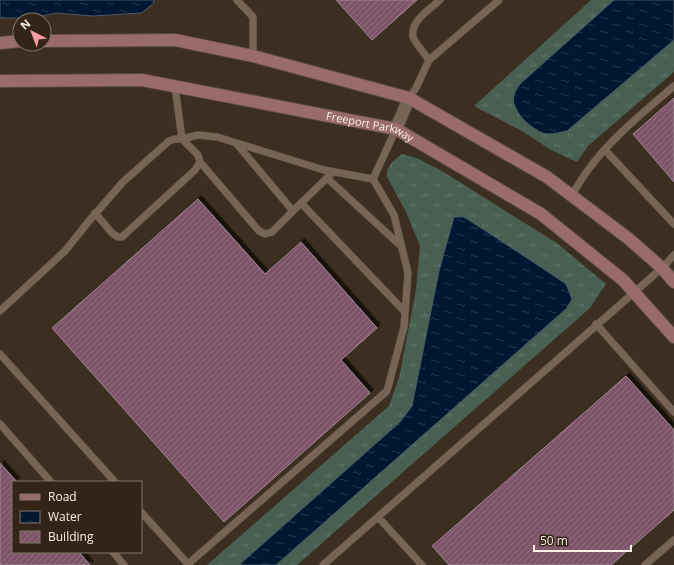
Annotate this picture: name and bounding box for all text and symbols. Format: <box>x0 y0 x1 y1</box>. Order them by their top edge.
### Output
north arrow <box>12 12 52 52</box>
text: N <box>17 16 33 33</box>
street label: Freeport Parkway <box>325 108 417 145</box>
legend <box>12 481 142 553</box>
text: Road <box>48 488 77 505</box>
text: Water <box>48 508 82 525</box>
scale bar <box>534 527 631 553</box>
text: Building <box>48 528 94 545</box>
text: 50 m <box>540 532 568 549</box>

